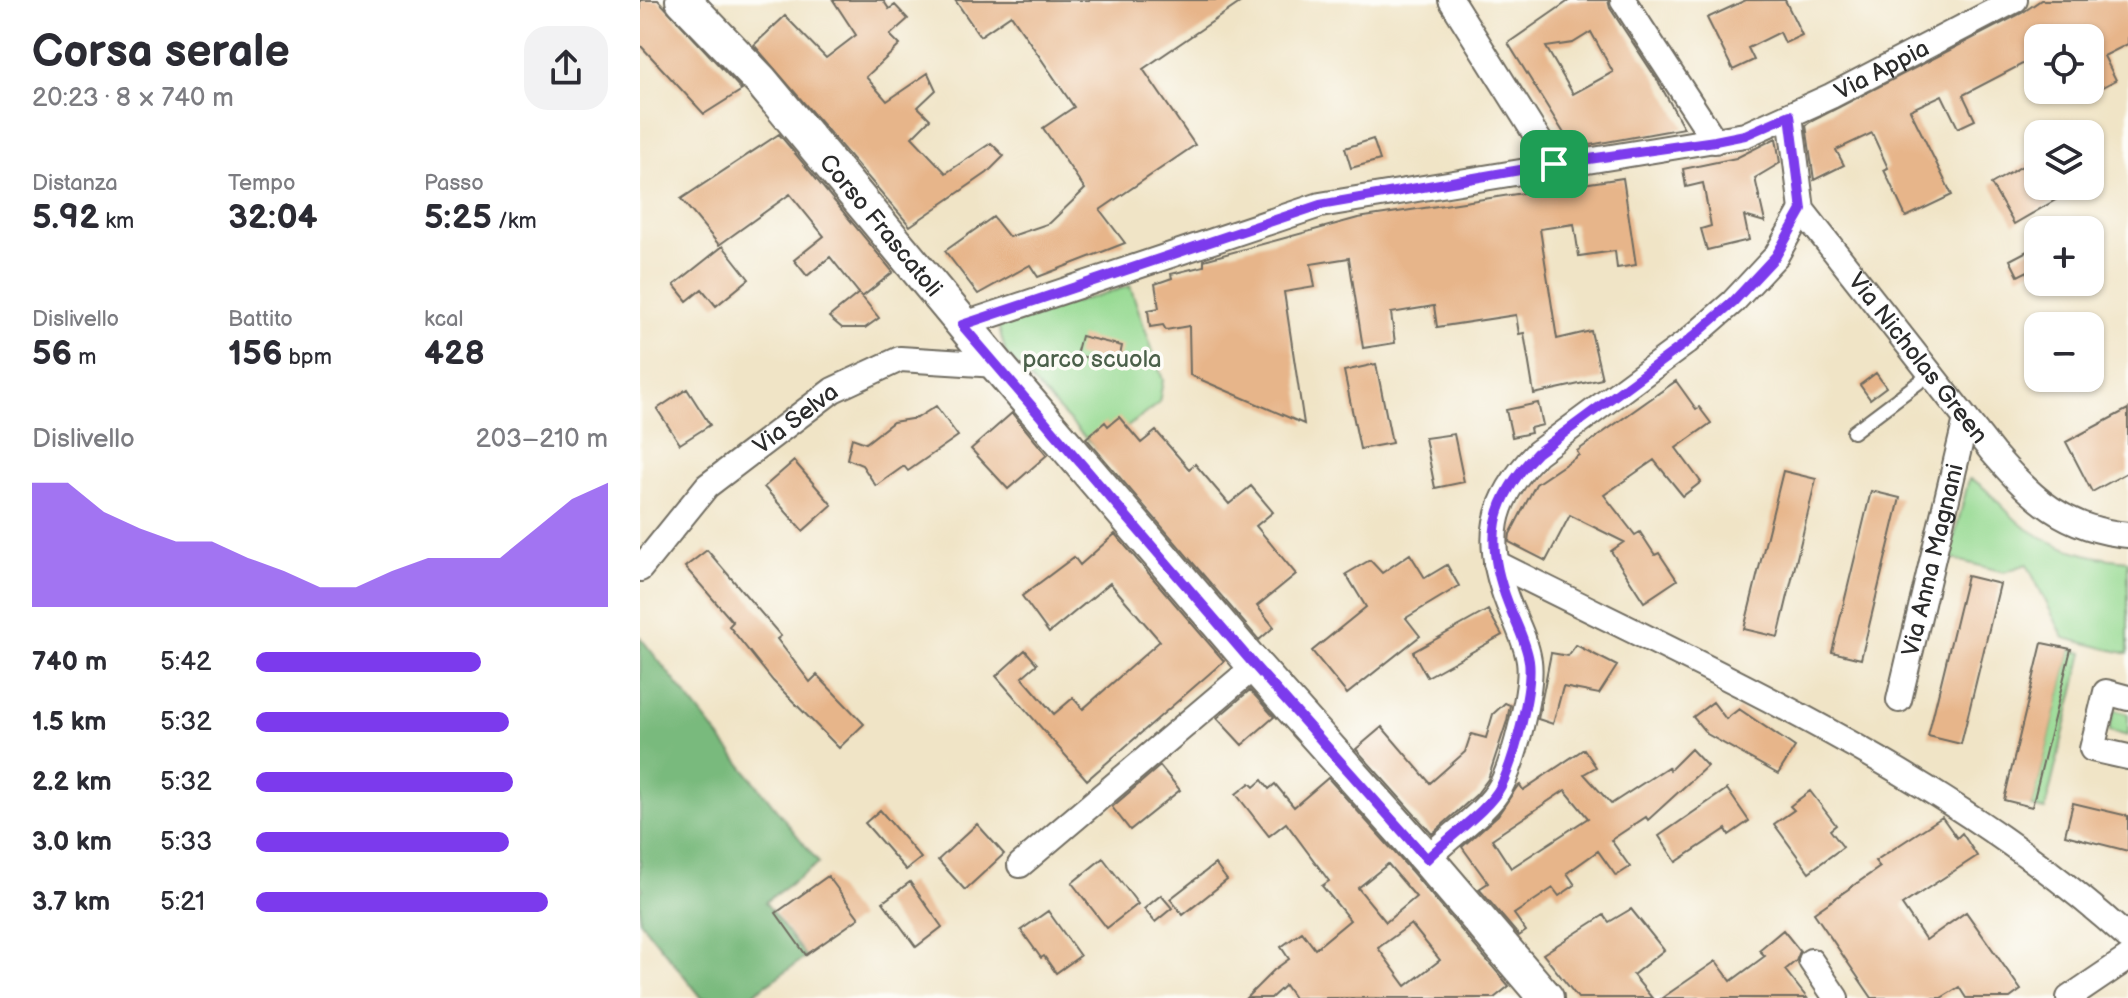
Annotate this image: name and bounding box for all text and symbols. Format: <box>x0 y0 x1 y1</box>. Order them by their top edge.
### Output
map controls <box>2024 24 2104 392</box>
button: locate <box>2024 24 2104 104</box>
text: Corsa serale <box>32 26 290 79</box>
button: share <box>524 26 608 110</box>
street label: Via Appia <box>1830 33 1934 106</box>
text: 20:23 · 8 × 740 m <box>32 83 234 114</box>
button: layers <box>2024 120 2104 200</box>
pin <box>1520 130 1588 198</box>
icon: arrive <box>1532 142 1576 186</box>
street label: Corso Frascatoli <box>813 148 948 303</box>
text: Distanza <box>32 170 118 197</box>
text: Tempo <box>228 170 295 197</box>
text: Passo <box>424 170 484 197</box>
text: 5.92 <box>32 197 99 238</box>
text: 32:04 <box>228 197 318 238</box>
text: 5:25 <box>424 197 492 238</box>
text: km <box>99 208 134 235</box>
text: /km <box>492 208 537 235</box>
button: + <box>2024 216 2104 296</box>
street label: Via Nicholas Green <box>1842 267 1994 450</box>
text: Dislivello <box>32 306 119 333</box>
text: Battito <box>228 306 293 333</box>
text: kcal <box>424 306 463 333</box>
button: − <box>2024 312 2104 392</box>
text: 56 <box>32 333 72 374</box>
text: 156 <box>228 333 283 374</box>
text: 428 <box>424 333 485 374</box>
text: m <box>72 344 96 371</box>
text: bpm <box>283 344 332 371</box>
park label: parco scuola <box>1023 345 1161 374</box>
street label: Via Selva <box>748 377 844 460</box>
text: Dislivello <box>32 424 135 455</box>
text: 203–210 m <box>475 424 608 455</box>
street label: Via Anna Magnani <box>1896 461 1970 659</box>
text: 740 m <box>32 647 107 678</box>
text: 5:42 <box>160 647 211 678</box>
text: 1.5 km <box>32 707 107 738</box>
text: 5:32 <box>160 707 211 738</box>
text: 2.2 km <box>32 767 112 798</box>
text: 5:32 <box>160 767 211 798</box>
text: 3.0 km <box>32 827 112 858</box>
text: 5:33 <box>160 827 212 858</box>
text: 3.7 km <box>32 887 110 918</box>
text: 5:21 <box>160 887 205 918</box>

